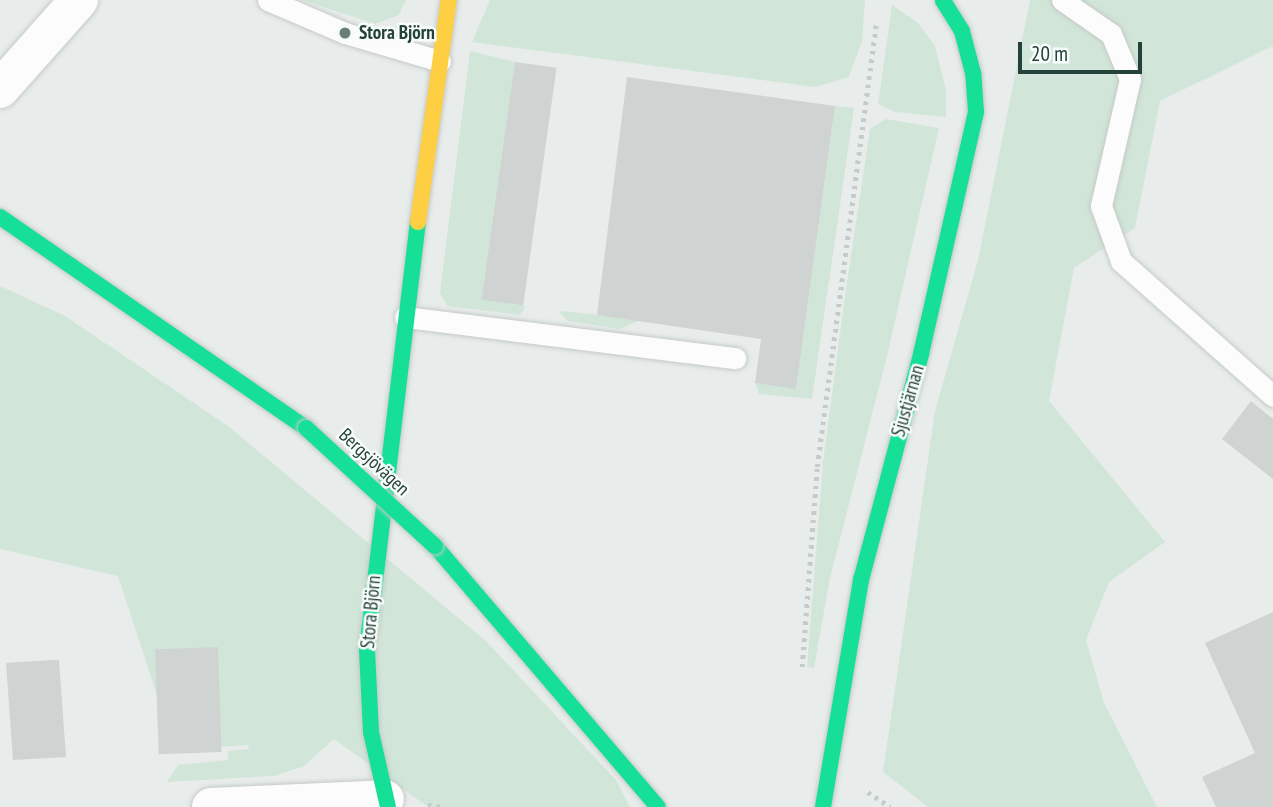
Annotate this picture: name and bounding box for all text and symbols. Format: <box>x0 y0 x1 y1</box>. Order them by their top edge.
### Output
place label: Stora Björn <box>359 22 435 44</box>
marker: Stora Björn <box>337 25 353 41</box>
scale bar <box>1021 28 1145 72</box>
text: 20 m <box>1031 40 1068 67</box>
street label: Sjustjärnan <box>887 363 929 439</box>
street label: Bergsjövägen <box>334 424 414 500</box>
street label: Stora Björn <box>356 575 386 649</box>

